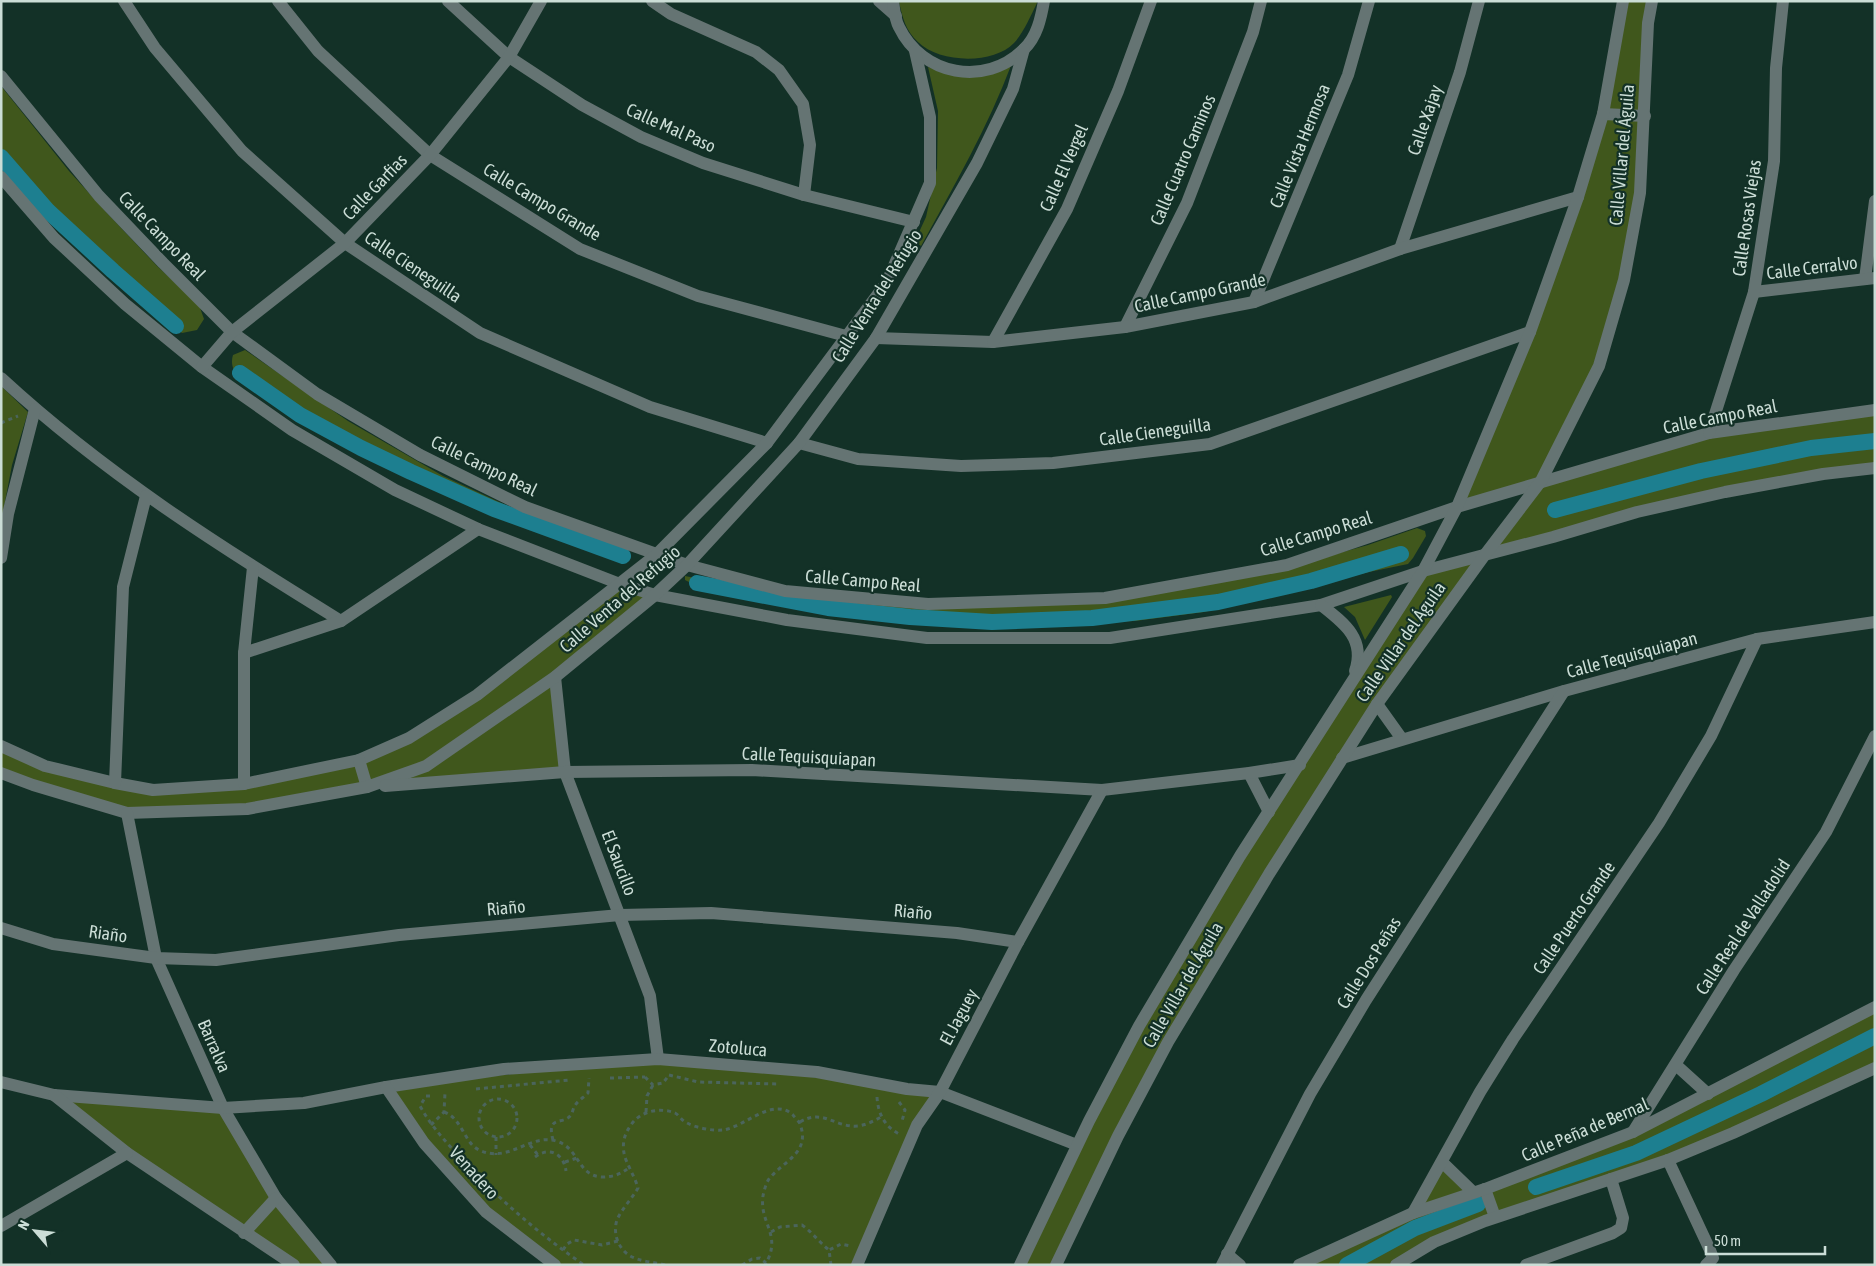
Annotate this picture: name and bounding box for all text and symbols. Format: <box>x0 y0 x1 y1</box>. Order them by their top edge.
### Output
street label: Calle Vista Hermosa <box>1265 81 1334 211</box>
street label: Calle Xajay <box>1403 82 1446 158</box>
street label: Calle Villar del Águila <box>1605 84 1638 226</box>
street label: Calle Cuatro Caminos <box>1145 91 1220 228</box>
street label: Calle Mal Paso <box>623 98 719 157</box>
street label: Calle El Vergel <box>1035 121 1092 215</box>
street label: Calle Garfias <box>338 149 411 224</box>
street label: Calle Campo Grande <box>480 158 605 245</box>
street label: Calle Rosas Viejas <box>1728 158 1765 278</box>
street label: Calle Campo Real <box>115 187 210 285</box>
street label: Calle Venta del Refugio <box>827 225 926 366</box>
street label: Calle Cieneguilla <box>361 226 466 307</box>
street label: Calle Cerralvo <box>1765 251 1859 284</box>
street label: Calle Campo Grande <box>1132 268 1267 317</box>
street label: Calle Campo Real <box>1661 395 1779 438</box>
street label: Calle Cieneguilla <box>1098 413 1212 450</box>
street label: Calle Campo Real <box>428 431 541 500</box>
street label: Calle Campo Real <box>1257 507 1374 560</box>
street label: Calle Venta del Refugio <box>555 541 684 657</box>
street label: Calle Campo Real <box>805 565 922 596</box>
street label: Calle Villar del Águila <box>1351 578 1450 706</box>
street label: Calle Tequisquiapan <box>1564 627 1700 682</box>
street label: Calle Tequisquiapan <box>741 742 877 771</box>
street label: El Saucillo <box>597 827 641 898</box>
street label: Calle Real de Valladolid <box>1691 855 1794 998</box>
street label: Calle Puerto Grande <box>1528 857 1619 978</box>
street label: Riaño <box>486 895 526 920</box>
street label: Riaño <box>893 899 933 924</box>
street label: Calle Dos Peñas <box>1332 913 1405 1012</box>
street label: Calle Villar del Águila <box>1138 918 1227 1051</box>
street label: Riaño <box>87 920 129 947</box>
street label: El Jaguey <box>935 985 982 1049</box>
street label: Barralva <box>194 1016 235 1076</box>
street label: Zotoluca <box>708 1034 768 1061</box>
street label: Calle Peña de Bernal <box>1518 1093 1652 1166</box>
street label: Venadero <box>445 1142 504 1203</box>
north arrow <box>10 1206 60 1256</box>
text: N <box>15 1217 33 1232</box>
scale bar <box>1706 1224 1825 1256</box>
text: 50 m <box>1714 1232 1741 1249</box>

